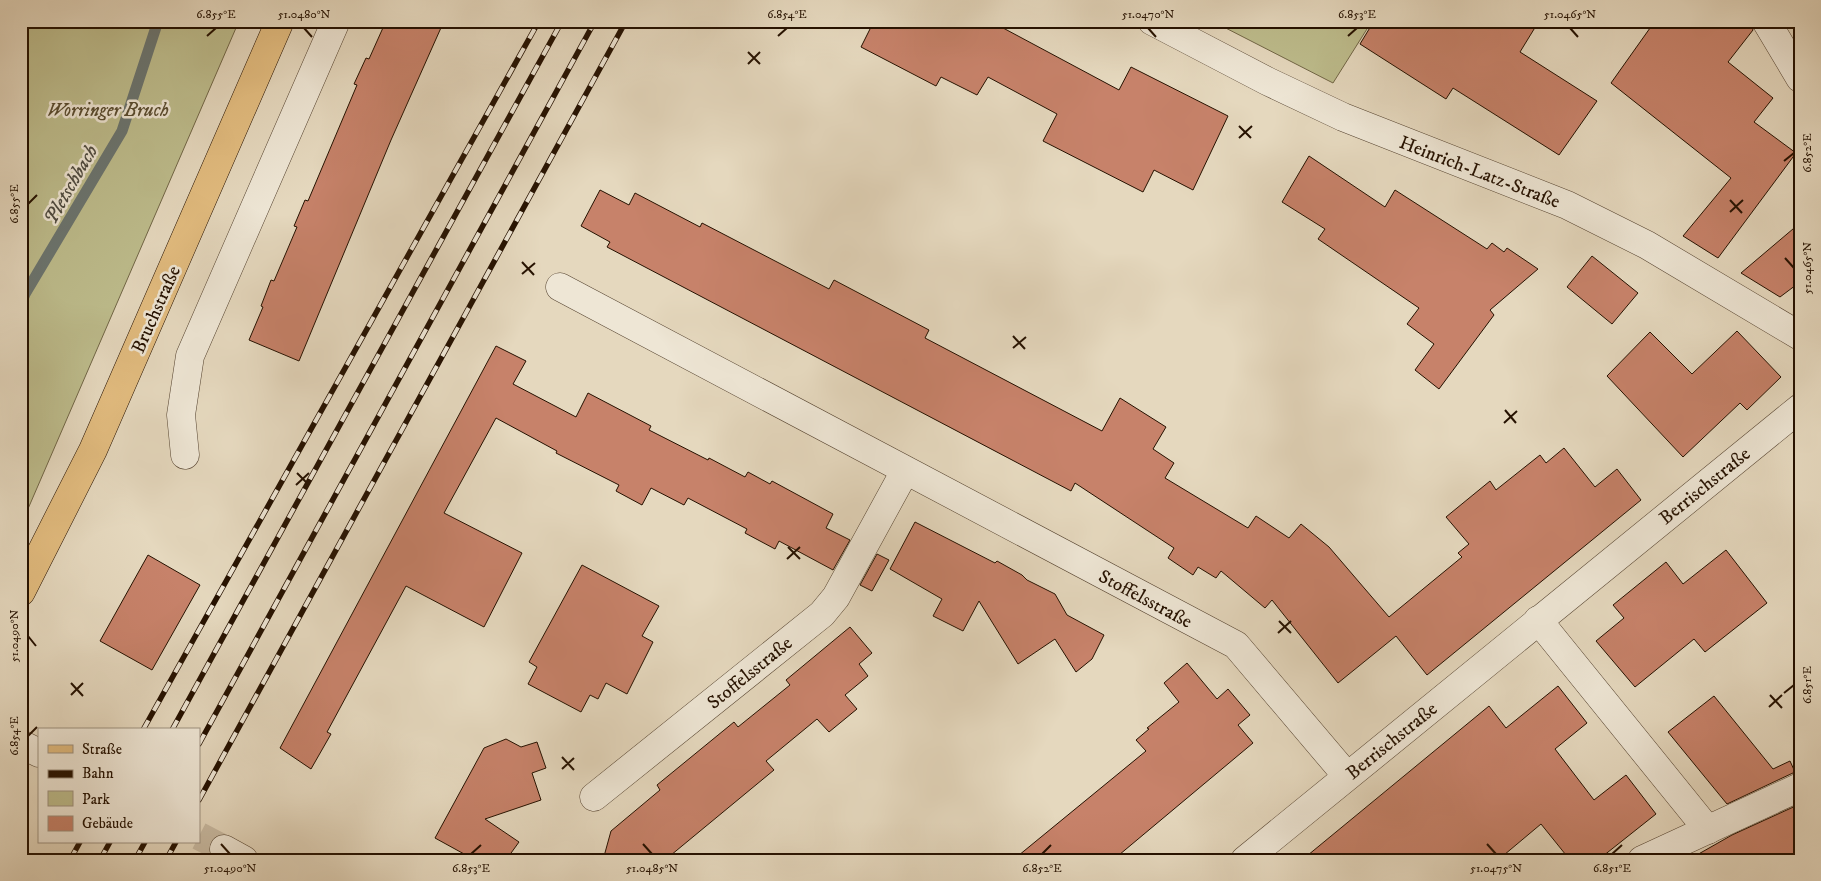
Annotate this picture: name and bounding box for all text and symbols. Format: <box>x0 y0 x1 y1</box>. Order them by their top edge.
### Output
text: 6.855°E <box>196 7 236 22</box>
text: 51.0480°N <box>278 7 330 22</box>
text: 6.854°E <box>767 7 807 22</box>
text: 51.0470°N <box>1122 7 1174 22</box>
text: 6.853°E <box>1338 7 1376 22</box>
text: 51.0465°N <box>1544 7 1596 22</box>
park label: Worringer Bruch <box>47 99 169 122</box>
street label: Heinrich-Latz-Straße <box>1396 131 1563 214</box>
text: 6.852°E <box>1800 133 1815 173</box>
water label: Pletschbach <box>39 141 104 229</box>
text: 6.855°E <box>7 184 22 224</box>
text: 51.0465°N <box>1800 242 1815 294</box>
street label: Bruchstraße <box>127 262 186 357</box>
street label: Berrischstraße <box>1655 442 1755 530</box>
street label: Stoffelsstraße <box>1095 565 1196 634</box>
text: 51.0490°N <box>7 610 22 662</box>
street label: Stoffelsstraße <box>703 632 797 714</box>
text: 6.851°E <box>1800 666 1815 704</box>
street label: Berrischstraße <box>1342 697 1442 785</box>
text: 6.854°E <box>7 716 22 756</box>
legend <box>38 728 200 844</box>
text: Straße <box>82 740 122 759</box>
text: Bahn <box>82 764 114 783</box>
text: Park <box>82 790 111 809</box>
text: Gebäude <box>82 814 133 833</box>
text: 51.0490°N <box>204 861 256 876</box>
text: 6.853°E <box>452 861 490 876</box>
text: 51.0485°N <box>626 861 678 876</box>
text: 6.852°E <box>1022 861 1062 876</box>
text: 51.0475°N <box>1470 861 1522 876</box>
text: 6.851°E <box>1593 861 1631 876</box>

